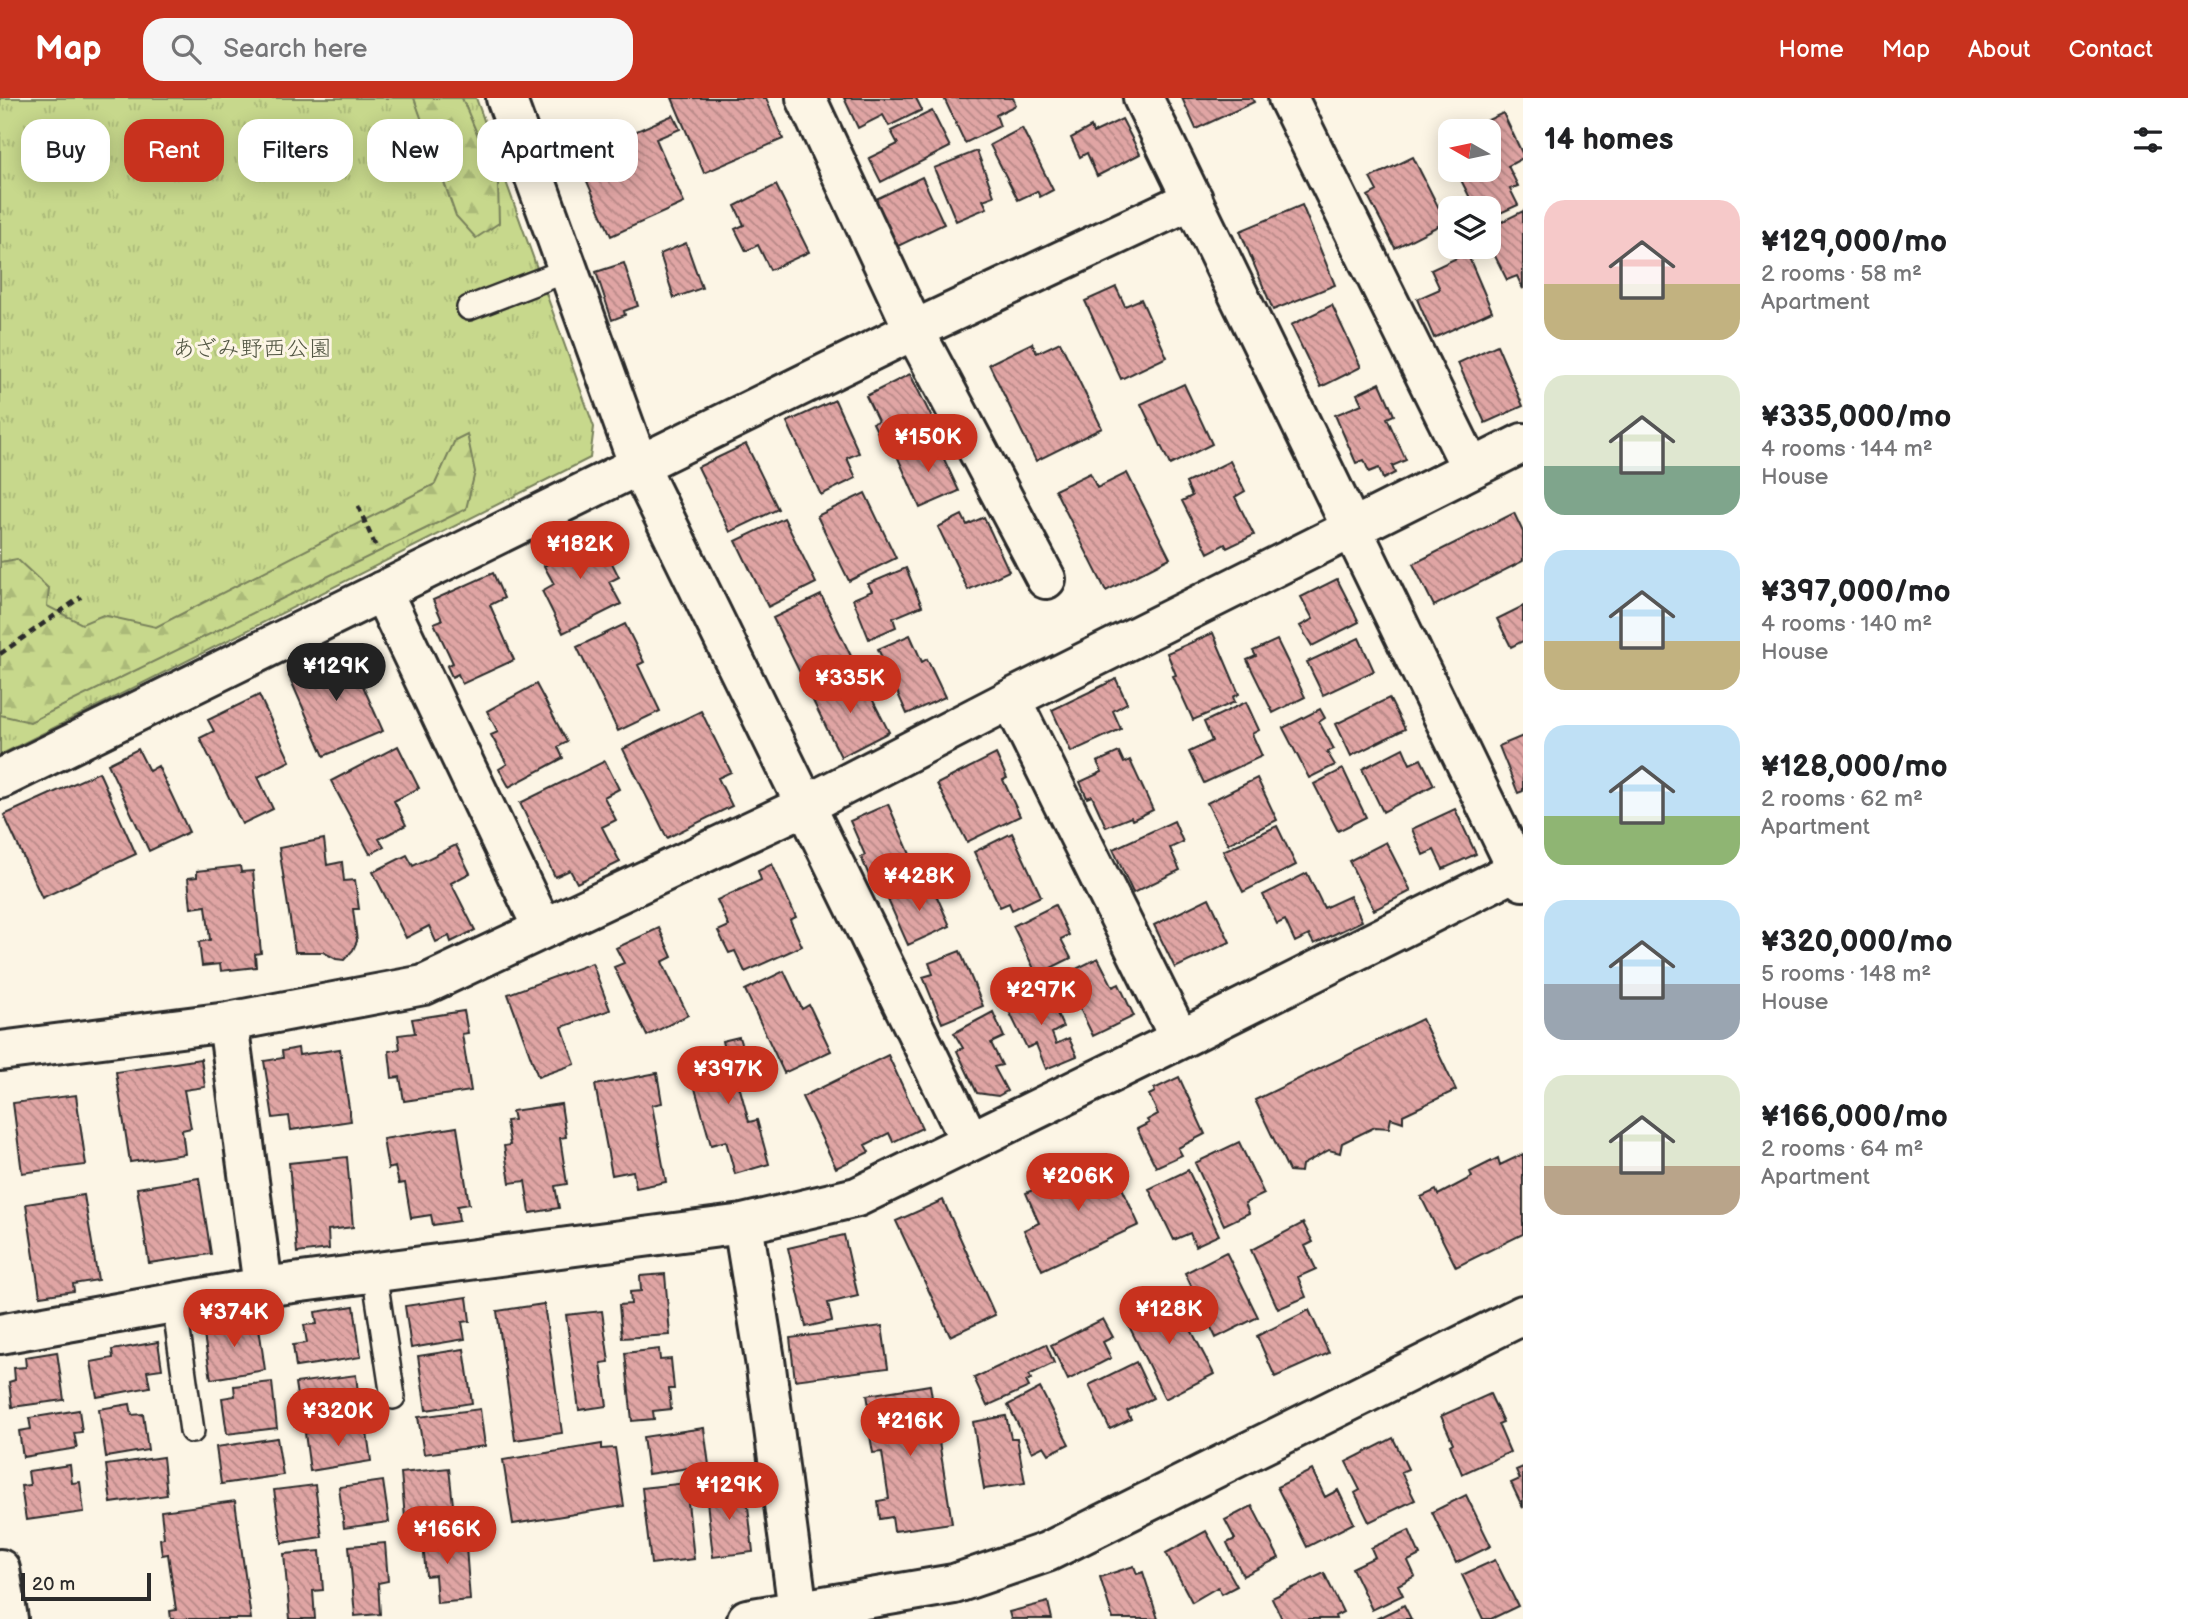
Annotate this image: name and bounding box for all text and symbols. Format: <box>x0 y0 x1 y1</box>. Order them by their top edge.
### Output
search box <box>143 18 633 81</box>
text: Map <box>35 29 101 69</box>
icon: search <box>167 30 205 68</box>
text: Search here <box>223 34 367 65</box>
text: Home <box>1779 35 1844 64</box>
text: Map <box>1882 35 1930 64</box>
text: About <box>1968 35 2030 64</box>
text: Contact <box>2068 35 2153 64</box>
chip: Buy <box>21 119 110 182</box>
chip: Rent <box>124 119 224 182</box>
chip: Filters <box>238 119 353 182</box>
chip: New <box>367 119 463 182</box>
chip: Apartment <box>477 119 638 182</box>
north arrow <box>1438 119 1502 182</box>
map controls <box>1438 119 1501 259</box>
icon: filters <box>2129 121 2167 159</box>
text: 14 homes <box>1544 122 1673 158</box>
button: layers <box>1438 196 1501 259</box>
text: ¥129,000/mo <box>1761 224 1947 260</box>
icon: home <box>1600 228 1684 312</box>
text: 2 rooms · 58 m² <box>1761 260 1922 288</box>
text: Apartment <box>1761 288 1870 316</box>
park label: あざみ野西公園 <box>172 335 332 363</box>
text: ¥335,000/mo <box>1761 399 1951 435</box>
icon: home <box>1600 403 1684 487</box>
pin: ¥150K <box>879 414 977 474</box>
text: ¥150K <box>894 423 962 451</box>
text: 4 rooms · 144 m² <box>1761 435 1933 463</box>
text: House <box>1761 463 1828 491</box>
pin: ¥182K <box>531 522 629 581</box>
text: ¥182K <box>546 530 614 558</box>
text: ¥397,000/mo <box>1761 574 1951 610</box>
icon: home <box>1600 578 1684 662</box>
text: 4 rooms · 140 m² <box>1761 610 1932 638</box>
text: House <box>1761 638 1828 666</box>
pin: ¥129K <box>287 644 385 703</box>
text: ¥129K <box>303 652 369 680</box>
pin: ¥335K <box>801 656 899 715</box>
text: ¥335K <box>815 664 885 692</box>
text: ¥128,000/mo <box>1761 749 1948 785</box>
icon: home <box>1600 753 1684 837</box>
text: 2 rooms · 62 m² <box>1761 785 1923 813</box>
text: Apartment <box>1761 813 1870 841</box>
pin: ¥428K <box>870 854 968 913</box>
text: ¥428K <box>884 862 954 890</box>
text: ¥320,000/mo <box>1761 924 1953 960</box>
icon: home <box>1600 928 1684 1012</box>
text: 5 rooms · 148 m² <box>1761 960 1931 988</box>
pin: ¥297K <box>992 968 1090 1027</box>
text: ¥297K <box>1006 976 1076 1004</box>
text: House <box>1761 988 1828 1016</box>
pin: ¥397K <box>679 1046 777 1106</box>
text: ¥397K <box>693 1055 763 1083</box>
text: ¥166,000/mo <box>1761 1099 1948 1135</box>
icon: home <box>1600 1103 1684 1187</box>
text: 2 rooms · 64 m² <box>1761 1135 1923 1163</box>
pin: ¥206K <box>1029 1154 1127 1213</box>
text: ¥206K <box>1042 1162 1114 1190</box>
text: Apartment <box>1761 1163 1870 1191</box>
pin: ¥128K <box>1120 1286 1218 1346</box>
pin: ¥374K <box>185 1290 283 1349</box>
text: ¥128K <box>1135 1295 1203 1323</box>
text: ¥374K <box>199 1298 269 1326</box>
pin: ¥320K <box>289 1388 387 1448</box>
text: ¥320K <box>303 1397 373 1425</box>
pin: ¥216K <box>861 1398 959 1458</box>
text: ¥216K <box>877 1407 943 1435</box>
pin: ¥129K <box>680 1462 778 1522</box>
text: ¥129K <box>696 1471 762 1499</box>
pin: ¥166K <box>398 1506 496 1566</box>
text: ¥166K <box>413 1515 481 1543</box>
scale bar <box>21 1570 150 1602</box>
text: 20 m <box>32 1573 75 1596</box>

